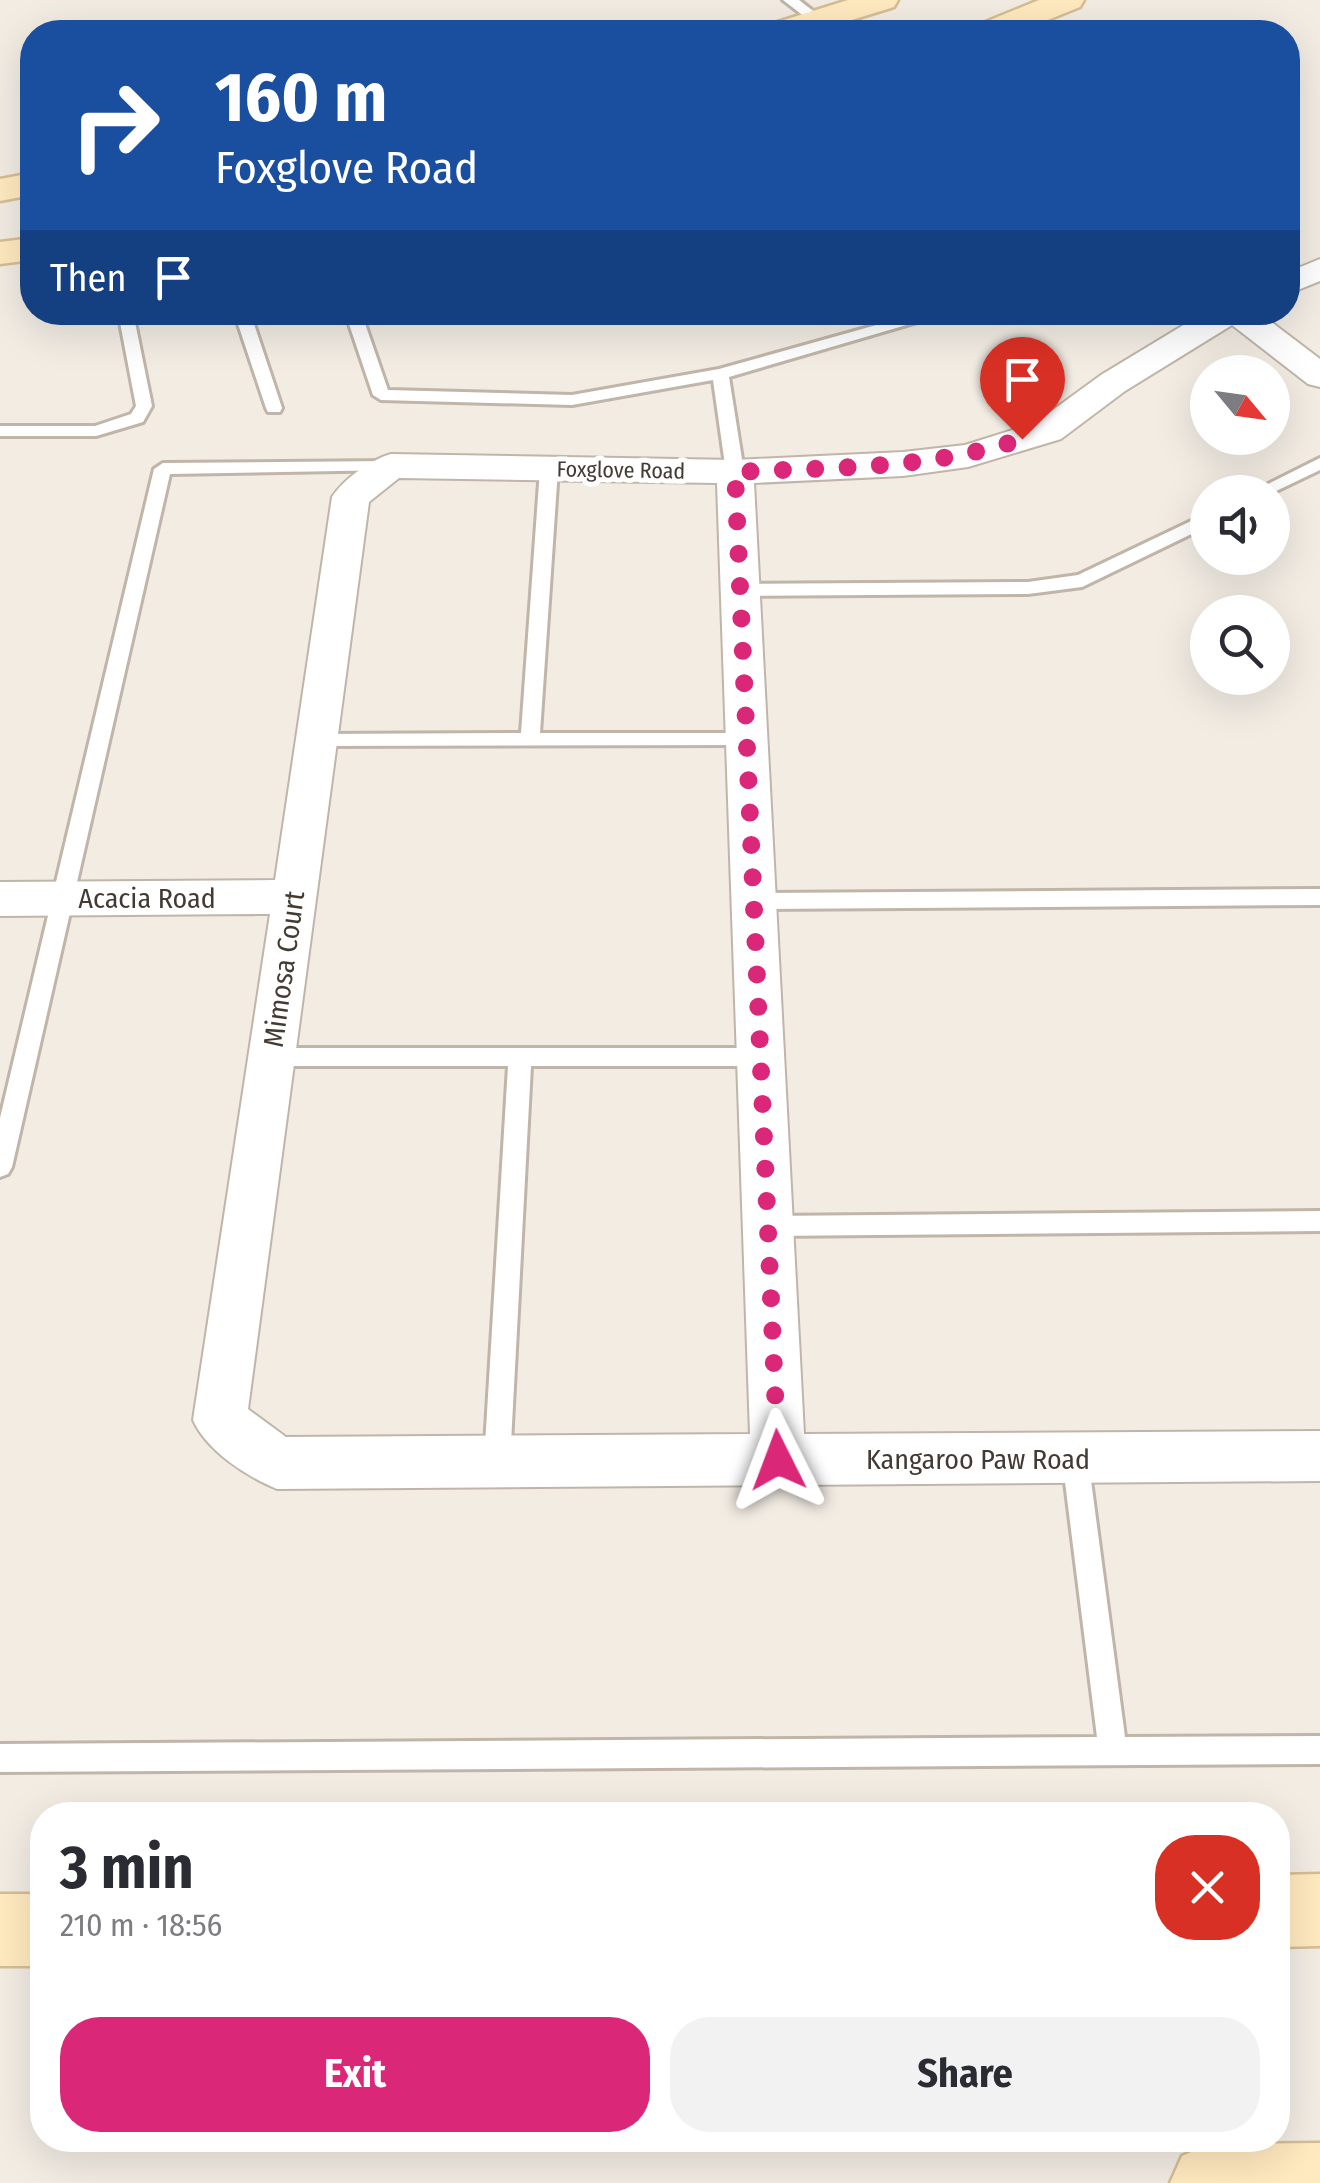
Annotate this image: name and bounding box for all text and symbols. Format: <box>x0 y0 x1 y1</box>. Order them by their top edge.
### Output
text: 160 m <box>215 56 387 140</box>
icon: right <box>50 60 180 190</box>
text: Foxglove Road <box>215 141 478 195</box>
icon: arrive <box>146 250 201 305</box>
text: Then <box>50 255 126 301</box>
pin <box>980 337 1065 440</box>
icon: arrive <box>995 352 1050 407</box>
north arrow <box>1190 355 1290 455</box>
map controls <box>1190 355 1290 695</box>
street label: Foxglove Road <box>556 455 686 485</box>
button: sound <box>1190 475 1290 575</box>
button: search <box>1190 595 1290 695</box>
street label: Acacia Road <box>78 882 216 915</box>
street label: Mimosa Court <box>257 888 311 1049</box>
position arrow <box>726 1408 830 1512</box>
street label: Kangaroo Paw Road <box>866 1443 1090 1476</box>
text: 3 min <box>60 1832 194 1904</box>
button: close <box>1155 1835 1260 1940</box>
text: 210 m · 18:56 <box>60 1906 222 1944</box>
button: Exit <box>60 2017 650 2132</box>
button: Share <box>670 2017 1260 2132</box>

